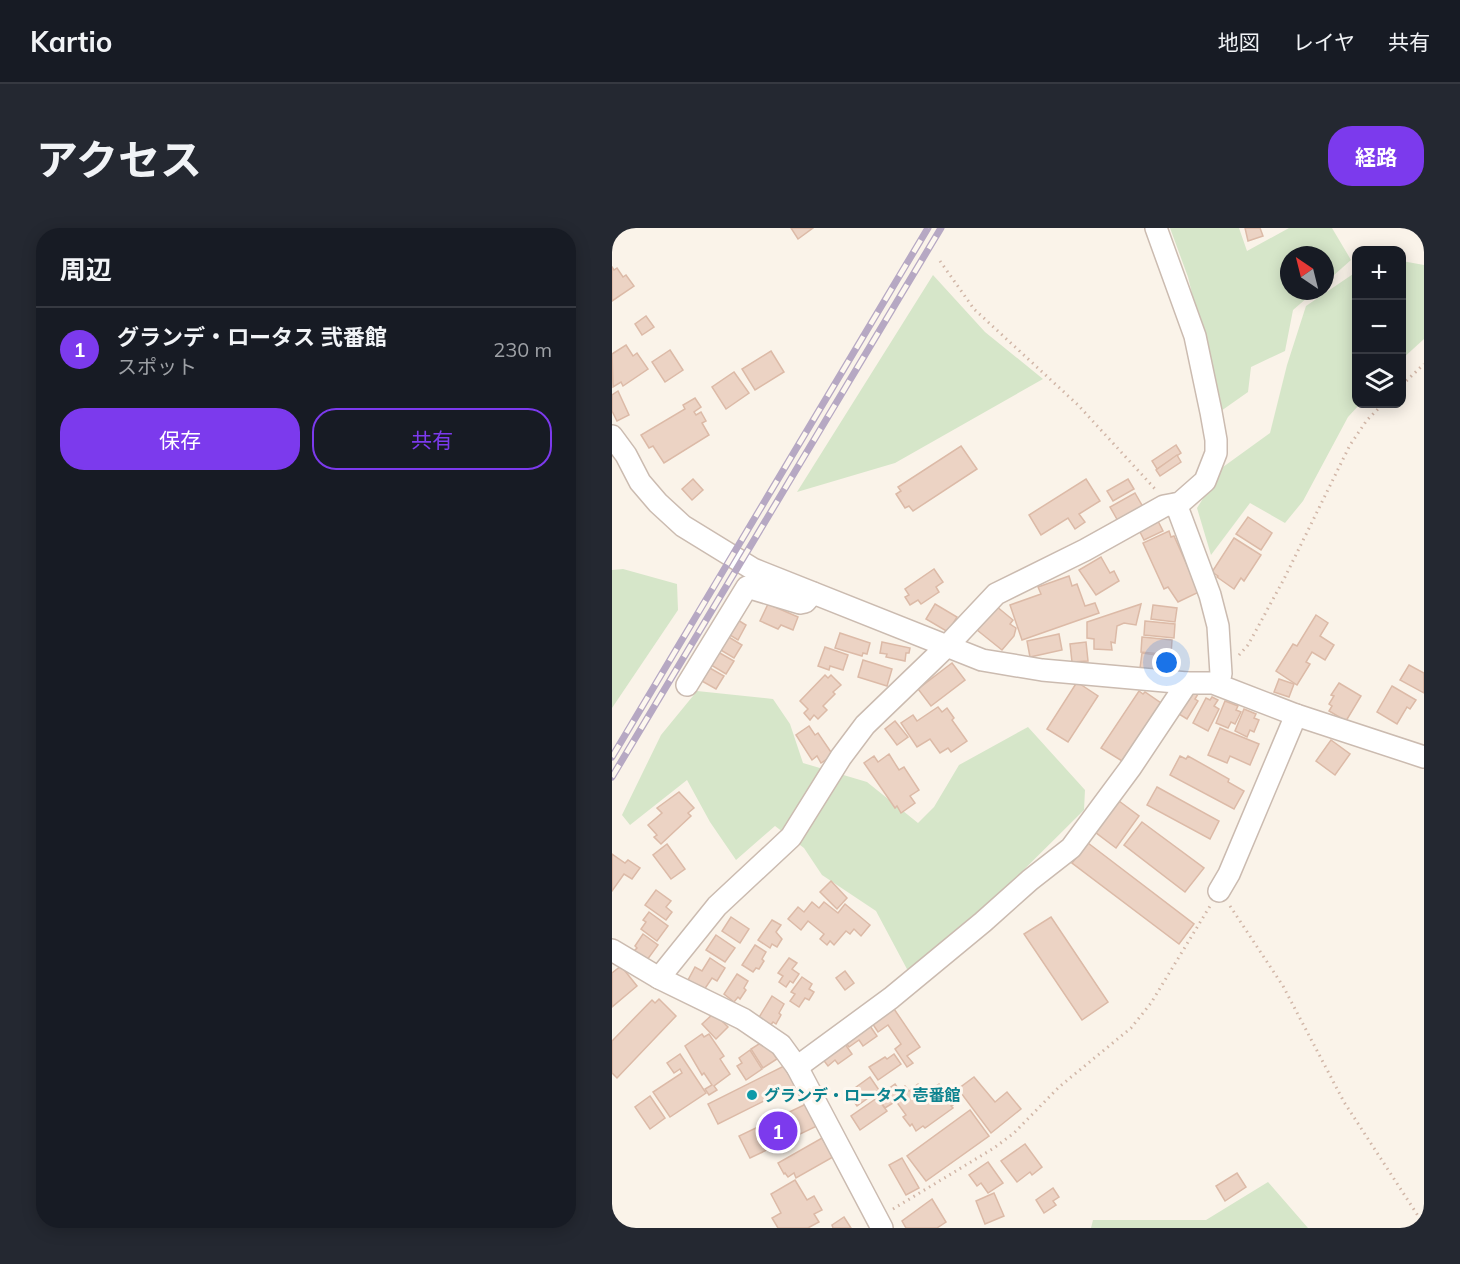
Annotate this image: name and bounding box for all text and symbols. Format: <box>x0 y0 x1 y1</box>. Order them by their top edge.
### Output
text: Kartio <box>30 24 112 59</box>
text: 地図 <box>1218 29 1260 55</box>
text: レイヤ <box>1293 29 1355 55</box>
text: 共有 <box>1388 29 1430 55</box>
button: 経路 <box>1328 126 1424 186</box>
text: アクセス <box>36 133 202 186</box>
north arrow <box>1280 246 1334 300</box>
map controls <box>1352 246 1406 408</box>
button: + <box>1352 246 1406 300</box>
text: 周辺 <box>60 253 112 286</box>
button: − <box>1352 300 1406 354</box>
text: グランデ・ロータス 弐番館 <box>117 323 387 351</box>
text: 1 <box>74 337 86 362</box>
text: 230 m <box>493 337 552 362</box>
text: スポット <box>117 354 197 379</box>
button: layers <box>1352 354 1406 408</box>
button: 保存 <box>60 408 300 470</box>
button: 共有 <box>312 408 552 470</box>
your location <box>1152 648 1181 677</box>
place label: グランデ・ロータス 壱番館 <box>764 1085 960 1105</box>
marker: グランデ・ロータス 壱番館 <box>745 1088 759 1102</box>
pin: 1 <box>758 1108 798 1154</box>

